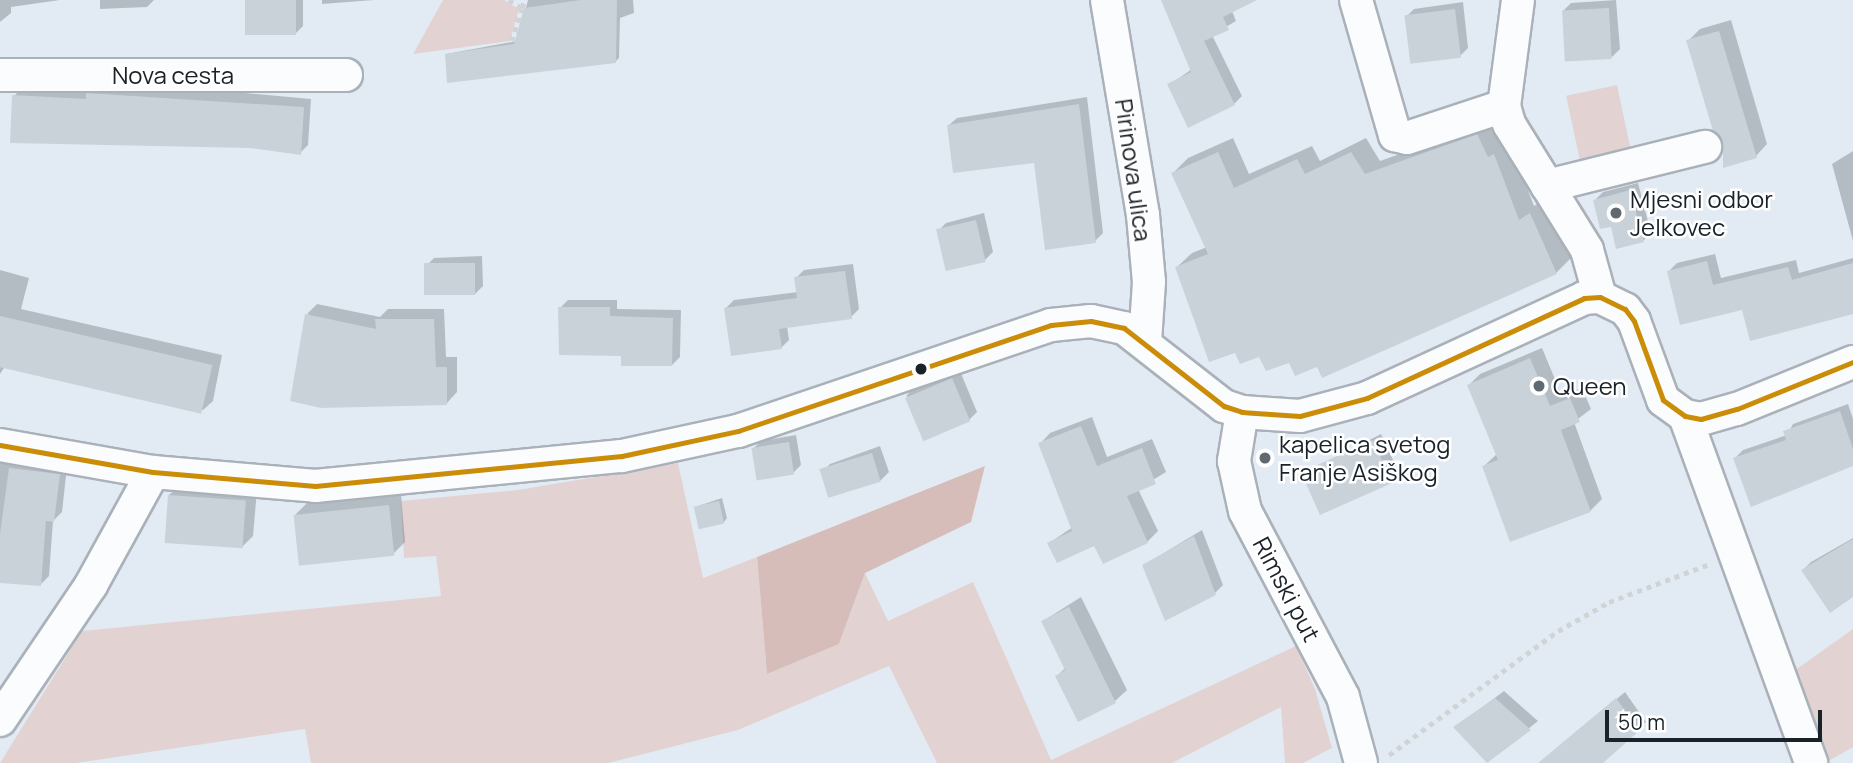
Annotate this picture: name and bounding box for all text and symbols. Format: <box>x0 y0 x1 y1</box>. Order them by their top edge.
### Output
street label: Nova cesta <box>112 61 234 89</box>
street label: Pirinova ulica <box>1110 97 1158 243</box>
place label: Mjesni odbor Jelkovec <box>1630 185 1773 241</box>
marker: Mjesni odbor Jelkovec <box>1608 205 1624 221</box>
unlabelled marker <box>914 362 928 376</box>
place label: Queen <box>1553 372 1627 400</box>
marker: Queen <box>1531 378 1547 394</box>
place label: kapelica svetog Franje Asiškog <box>1279 430 1450 486</box>
marker: kapelica svetog Franje Asiškog <box>1257 450 1273 466</box>
street label: Rimski put <box>1248 532 1326 646</box>
scale bar <box>1608 696 1825 740</box>
text: 50 m <box>1618 708 1665 736</box>

